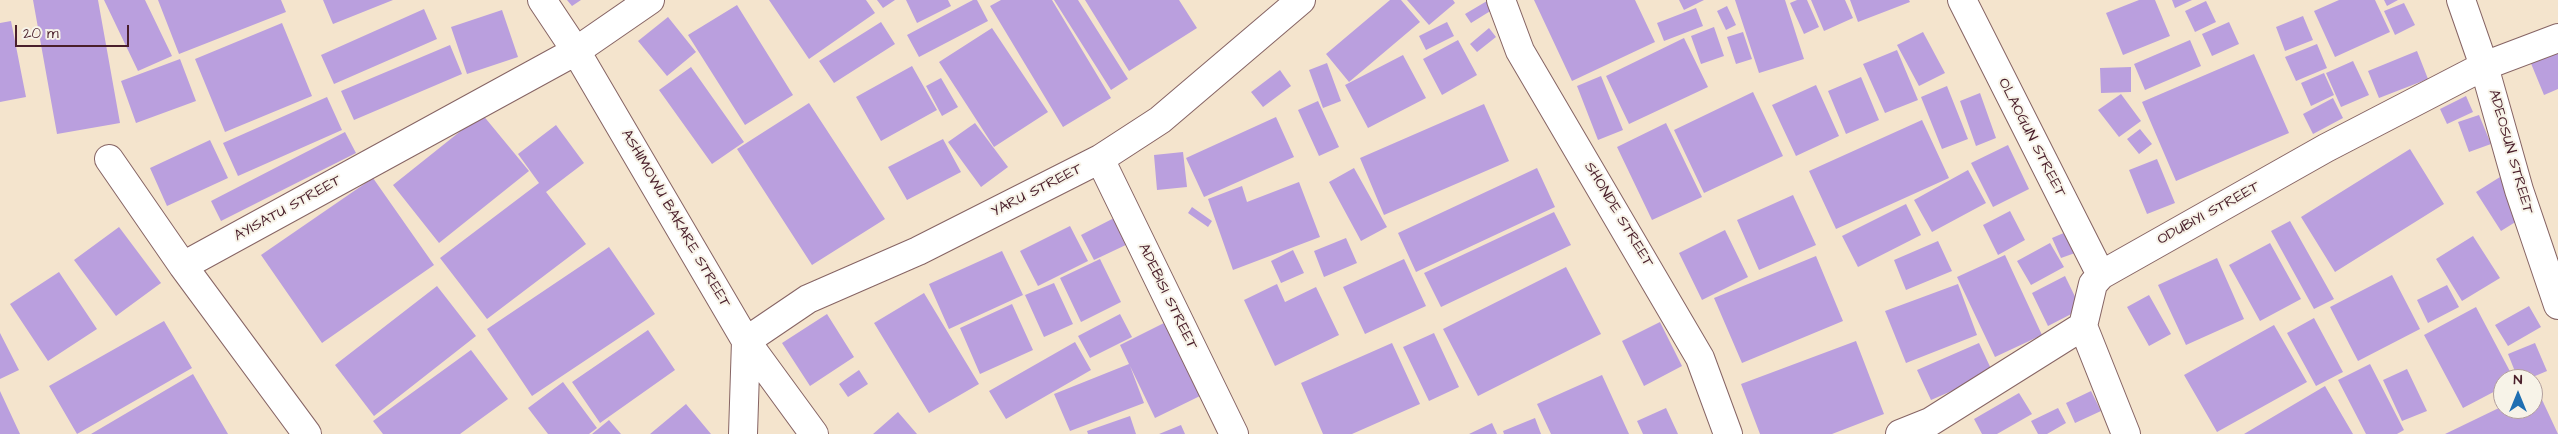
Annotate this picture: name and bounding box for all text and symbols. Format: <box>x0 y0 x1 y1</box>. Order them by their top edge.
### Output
scale bar <box>18 15 131 47</box>
text: 20 m <box>23 23 59 44</box>
street label: OLAOGUN STREET <box>1993 76 2069 200</box>
street label: ADEOSUN STREET <box>2484 88 2536 216</box>
street label: ASHIMOWU BAKARE STREET <box>616 127 734 311</box>
street label: SHONDE STREET <box>1579 159 1657 271</box>
street label: YARU STREET <box>989 160 1085 222</box>
street label: AYISATU STREET <box>231 172 345 246</box>
street label: ODUBIYI STREET <box>2155 178 2263 250</box>
street label: ADEBISI STREET <box>1134 241 1200 353</box>
north arrow <box>2493 369 2543 419</box>
text: N <box>2514 370 2522 390</box>

